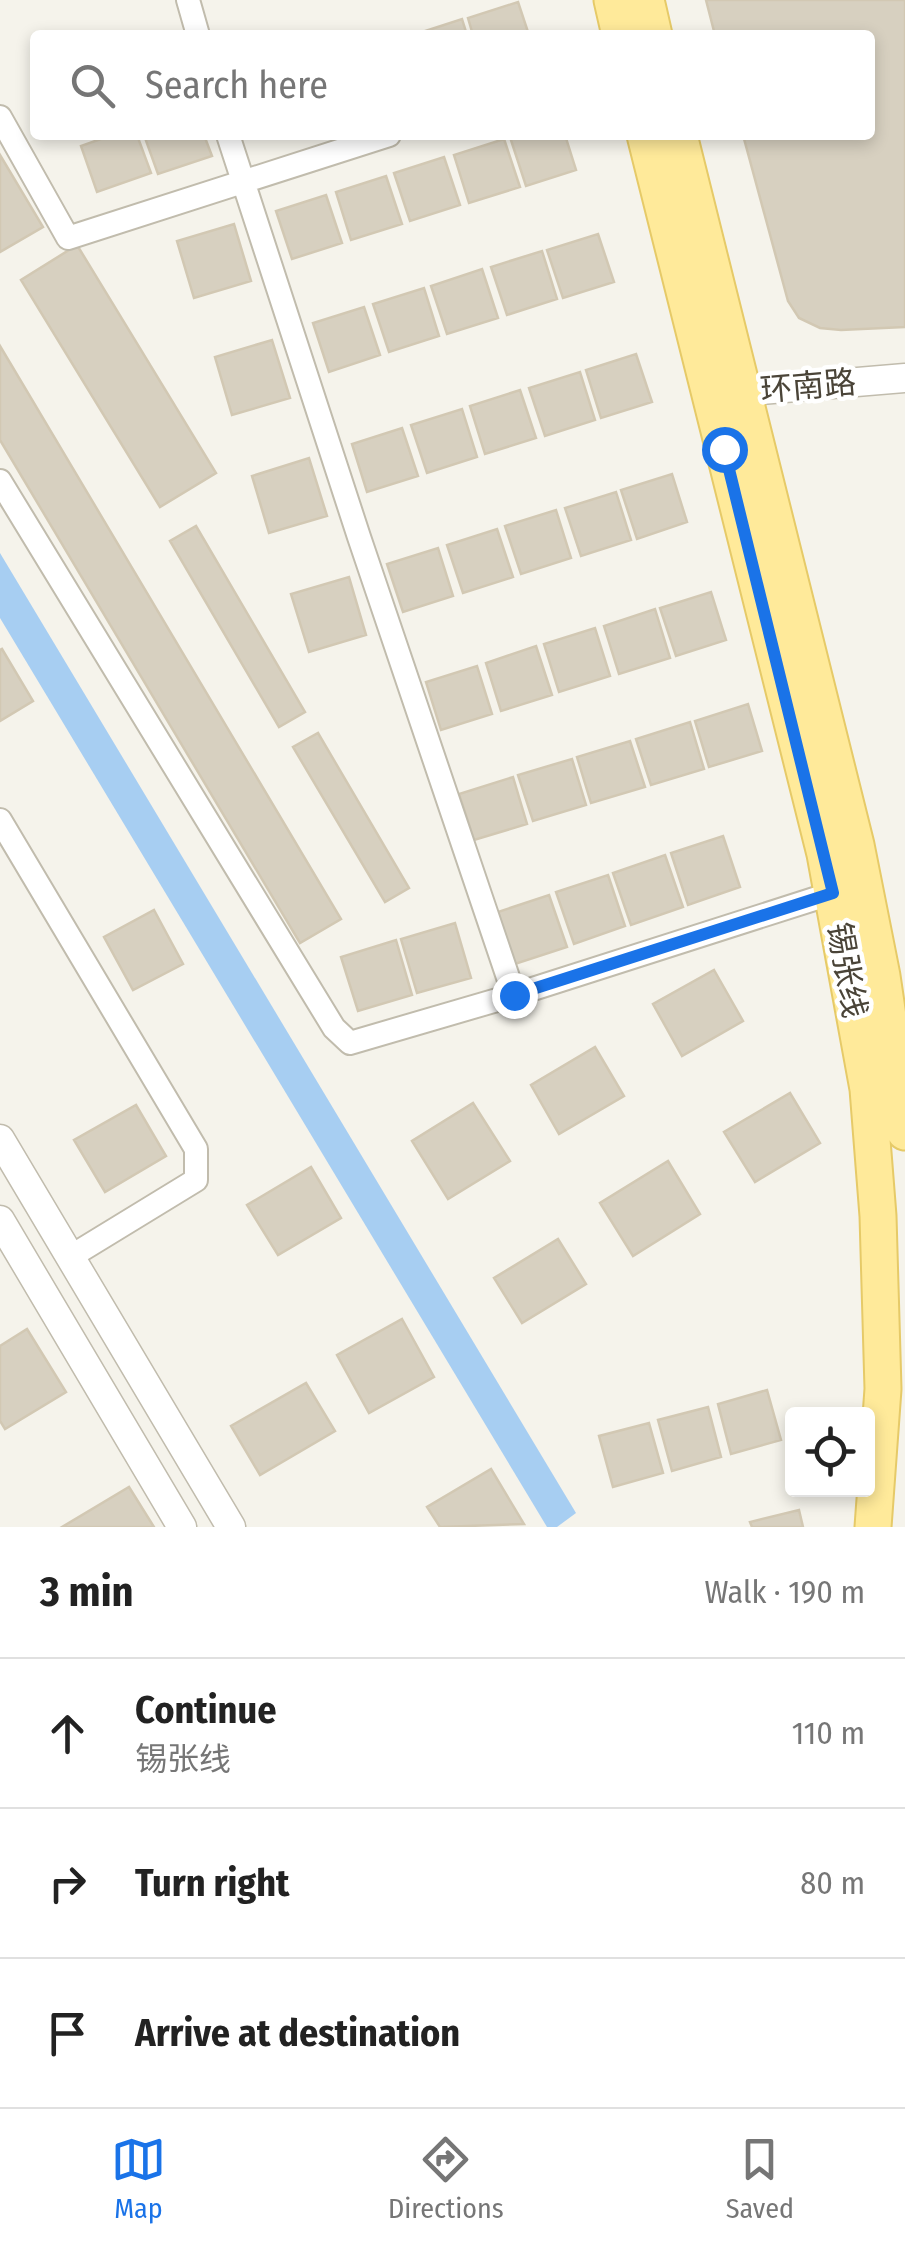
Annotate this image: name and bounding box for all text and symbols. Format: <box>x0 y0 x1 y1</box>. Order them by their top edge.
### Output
search box <box>30 30 875 140</box>
icon: search <box>65 58 120 113</box>
text: Search here <box>145 62 328 108</box>
street label: 环南路 <box>759 363 857 409</box>
route start <box>702 427 748 473</box>
street label: 锡张线 <box>820 919 874 1021</box>
route end <box>492 973 538 1019</box>
map controls <box>785 1407 875 1497</box>
button: locate <box>785 1407 875 1497</box>
text: 3 min <box>40 1567 134 1617</box>
text: Walk · 190 m <box>705 1573 865 1611</box>
text: Continue <box>135 1687 276 1733</box>
icon: ahead <box>40 1706 95 1761</box>
text: 110 m <box>792 1714 865 1752</box>
text: 锡张线 <box>135 1740 231 1778</box>
icon: right <box>40 1856 95 1911</box>
text: Turn right <box>135 1860 289 1906</box>
text: 80 m <box>800 1864 865 1902</box>
icon: arrive <box>40 2006 95 2061</box>
text: Arrive at destination <box>135 2010 460 2056</box>
tab: Map <box>111 2132 166 2225</box>
tab: Directions <box>388 2132 504 2225</box>
tab: Saved <box>726 2132 794 2225</box>

